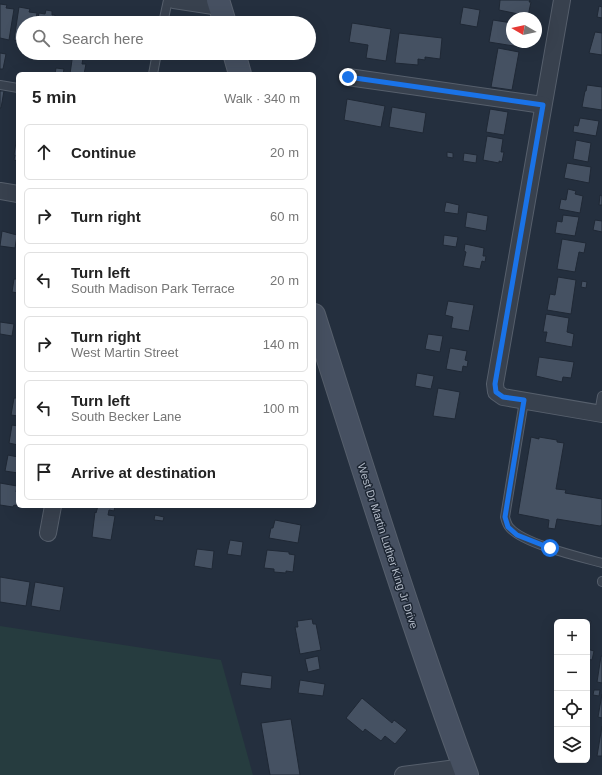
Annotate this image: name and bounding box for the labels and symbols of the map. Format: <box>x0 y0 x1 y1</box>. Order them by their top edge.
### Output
north arrow <box>506 12 542 48</box>
route end <box>339 68 357 86</box>
street label: West Dr Martin Luther King Jr Drive <box>356 462 420 630</box>
route start <box>541 539 559 557</box>

